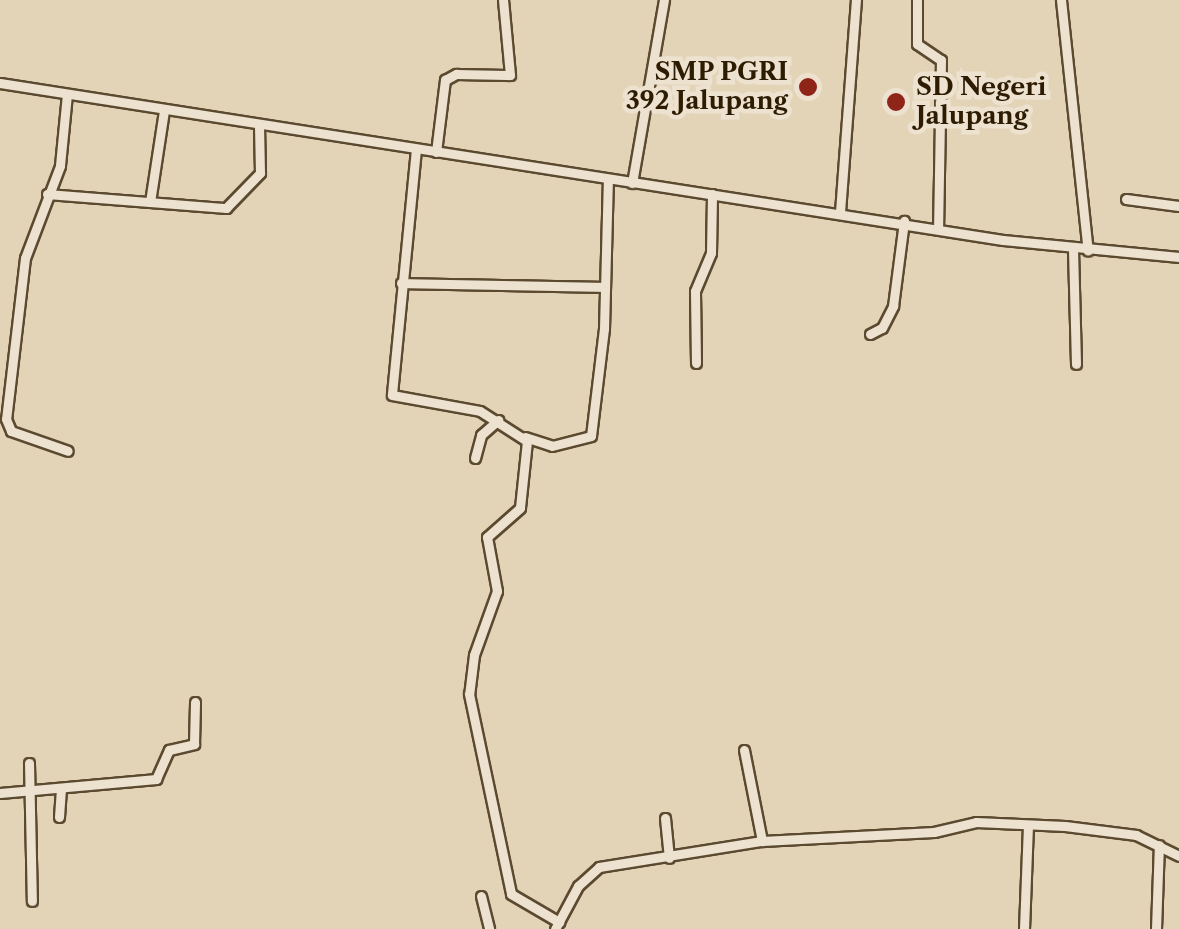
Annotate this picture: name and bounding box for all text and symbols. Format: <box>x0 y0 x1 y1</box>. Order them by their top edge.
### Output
place label: SMP PGRI 392 Jalupang <box>626 58 788 117</box>
place label: SD Negeri Jalupang <box>916 73 1046 132</box>
marker: SMP PGRI 392 Jalupang <box>797 76 819 98</box>
marker: SD Negeri Jalupang <box>885 91 907 113</box>

